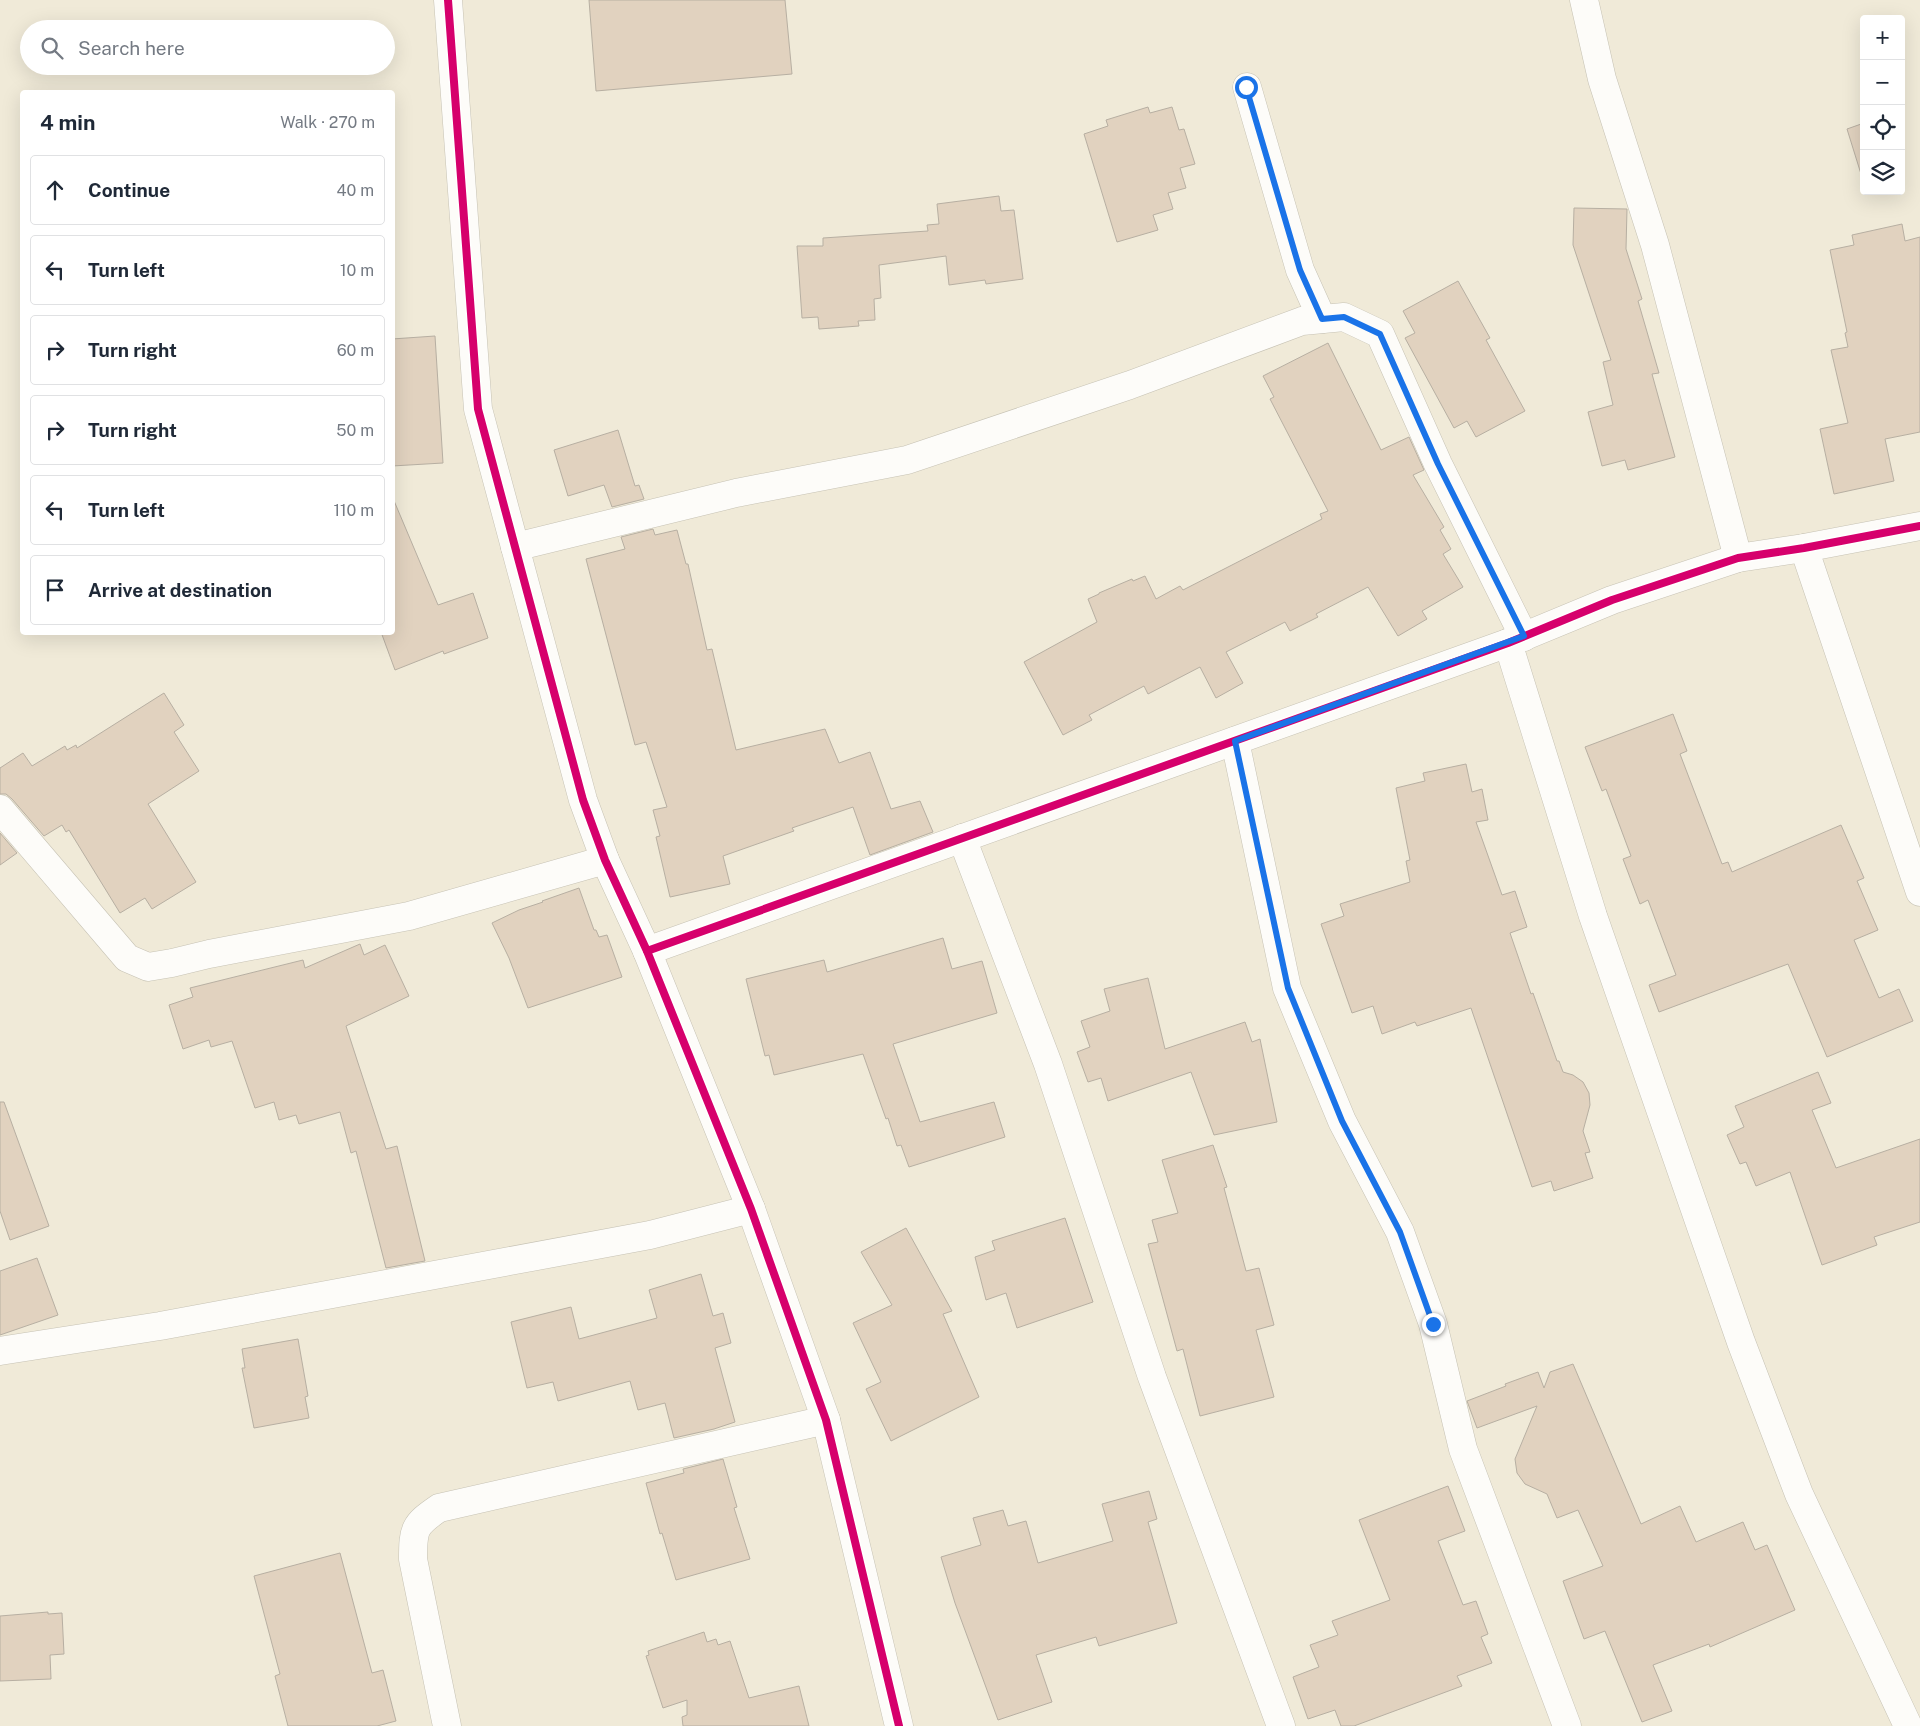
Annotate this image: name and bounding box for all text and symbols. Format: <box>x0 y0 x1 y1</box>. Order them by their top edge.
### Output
map controls <box>1860 15 1905 195</box>
button: + <box>1860 15 1905 60</box>
search box <box>20 20 395 75</box>
icon: search <box>38 34 66 62</box>
text: Search here <box>78 37 185 59</box>
button: − <box>1860 60 1905 105</box>
route start <box>1235 76 1258 99</box>
button: locate <box>1860 105 1905 150</box>
text: 4 min <box>40 110 95 135</box>
text: Walk · 270 m <box>280 113 375 132</box>
button: layers <box>1860 150 1905 195</box>
icon: ahead <box>41 176 69 204</box>
text: Continue <box>88 179 170 201</box>
text: 40 m <box>336 181 374 200</box>
icon: left <box>41 256 69 284</box>
text: Turn left <box>88 259 165 281</box>
text: 10 m <box>340 261 374 280</box>
icon: right <box>41 336 69 364</box>
text: Turn right <box>88 339 177 361</box>
text: 60 m <box>337 341 374 360</box>
icon: right <box>41 416 69 444</box>
text: Turn right <box>88 419 177 441</box>
text: 50 m <box>336 421 374 440</box>
icon: left <box>41 496 69 524</box>
text: Turn left <box>88 499 165 521</box>
text: 110 m <box>333 501 374 520</box>
icon: arrive <box>41 576 69 604</box>
text: Arrive at destination <box>88 579 272 601</box>
route end <box>1422 1313 1445 1336</box>

